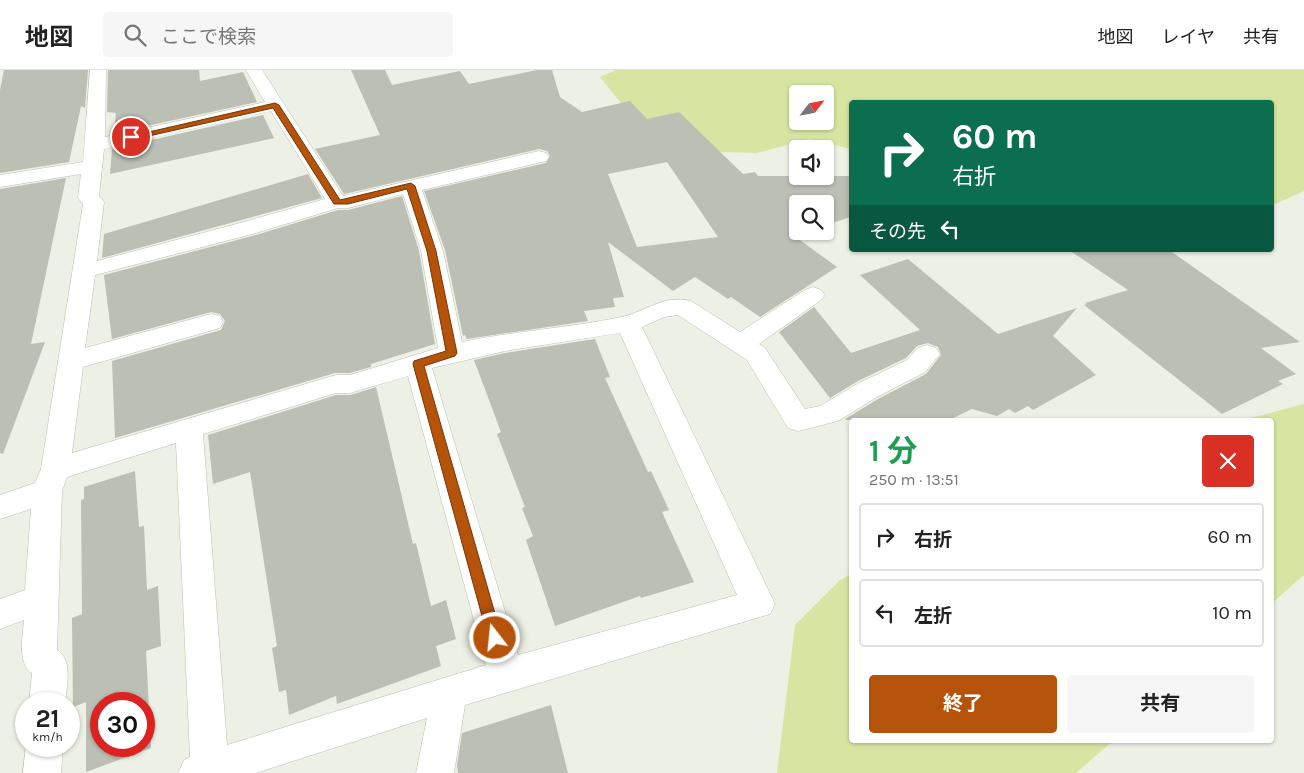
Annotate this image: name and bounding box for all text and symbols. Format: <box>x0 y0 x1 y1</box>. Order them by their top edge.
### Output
search box <box>103 12 453 57</box>
icon: search <box>121 21 149 49</box>
text: 地図 <box>25 23 73 51</box>
text: ここで検索 <box>161 26 256 48</box>
text: 地図 <box>1098 26 1134 48</box>
text: レイヤ <box>1162 26 1215 48</box>
text: 共有 <box>1243 26 1279 48</box>
north arrow <box>789 85 834 130</box>
map controls <box>789 85 834 240</box>
pin <box>110 116 152 158</box>
text: 60 m <box>952 116 1037 157</box>
icon: right <box>869 120 934 185</box>
icon: arrive <box>117 123 145 151</box>
button: sound <box>789 140 834 185</box>
text: 右折 <box>952 164 996 190</box>
button: search <box>789 195 834 240</box>
icon: left <box>936 215 964 243</box>
text: その先 <box>869 221 926 243</box>
text: 1 分 <box>869 433 917 469</box>
button: close <box>1202 435 1254 487</box>
text: 250 m · 13:51 <box>869 470 959 489</box>
icon: right <box>871 523 899 551</box>
text: 60 m <box>1208 526 1252 548</box>
text: 右折 <box>914 529 952 551</box>
icon: left <box>871 599 899 627</box>
text: 10 m <box>1212 602 1252 624</box>
text: 左折 <box>914 605 952 627</box>
position arrow <box>468 611 520 663</box>
button: 終了 <box>869 675 1057 733</box>
button: 共有 <box>1067 675 1254 733</box>
speed limit sign: 30 <box>90 692 155 757</box>
text: 21 <box>35 704 60 733</box>
text: km/h <box>32 730 63 744</box>

